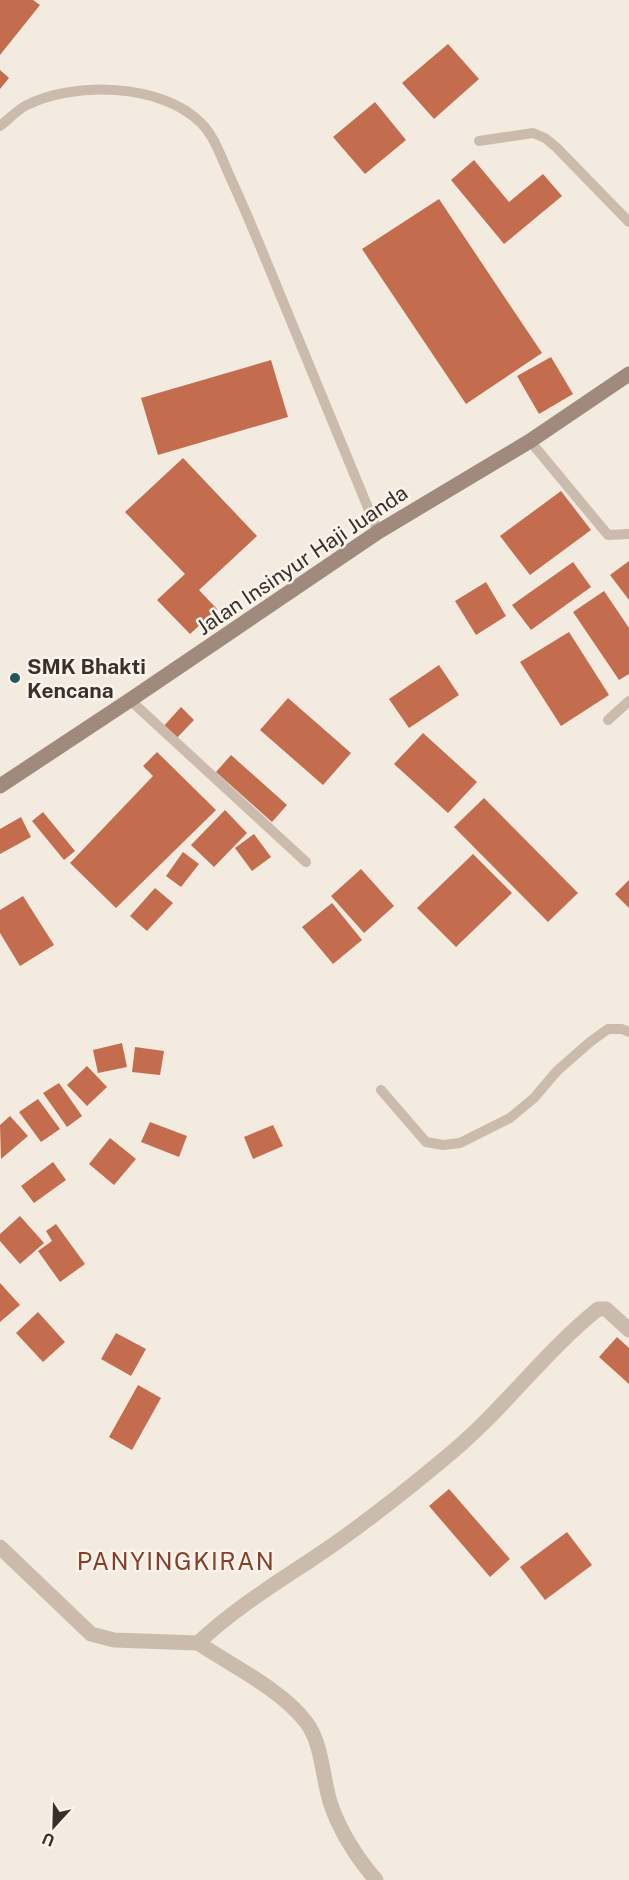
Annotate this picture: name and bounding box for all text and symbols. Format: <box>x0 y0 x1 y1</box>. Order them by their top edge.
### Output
street label: Jalan Insinyur Haji Juanda <box>192 480 412 640</box>
place label: SMK Bhakti Kencana <box>27 654 146 703</box>
marker: SMK Bhakti Kencana <box>8 671 22 685</box>
district label: PANYINGKIRAN <box>77 1547 275 1575</box>
north arrow <box>24 1796 84 1856</box>
text: U <box>40 1828 58 1850</box>

